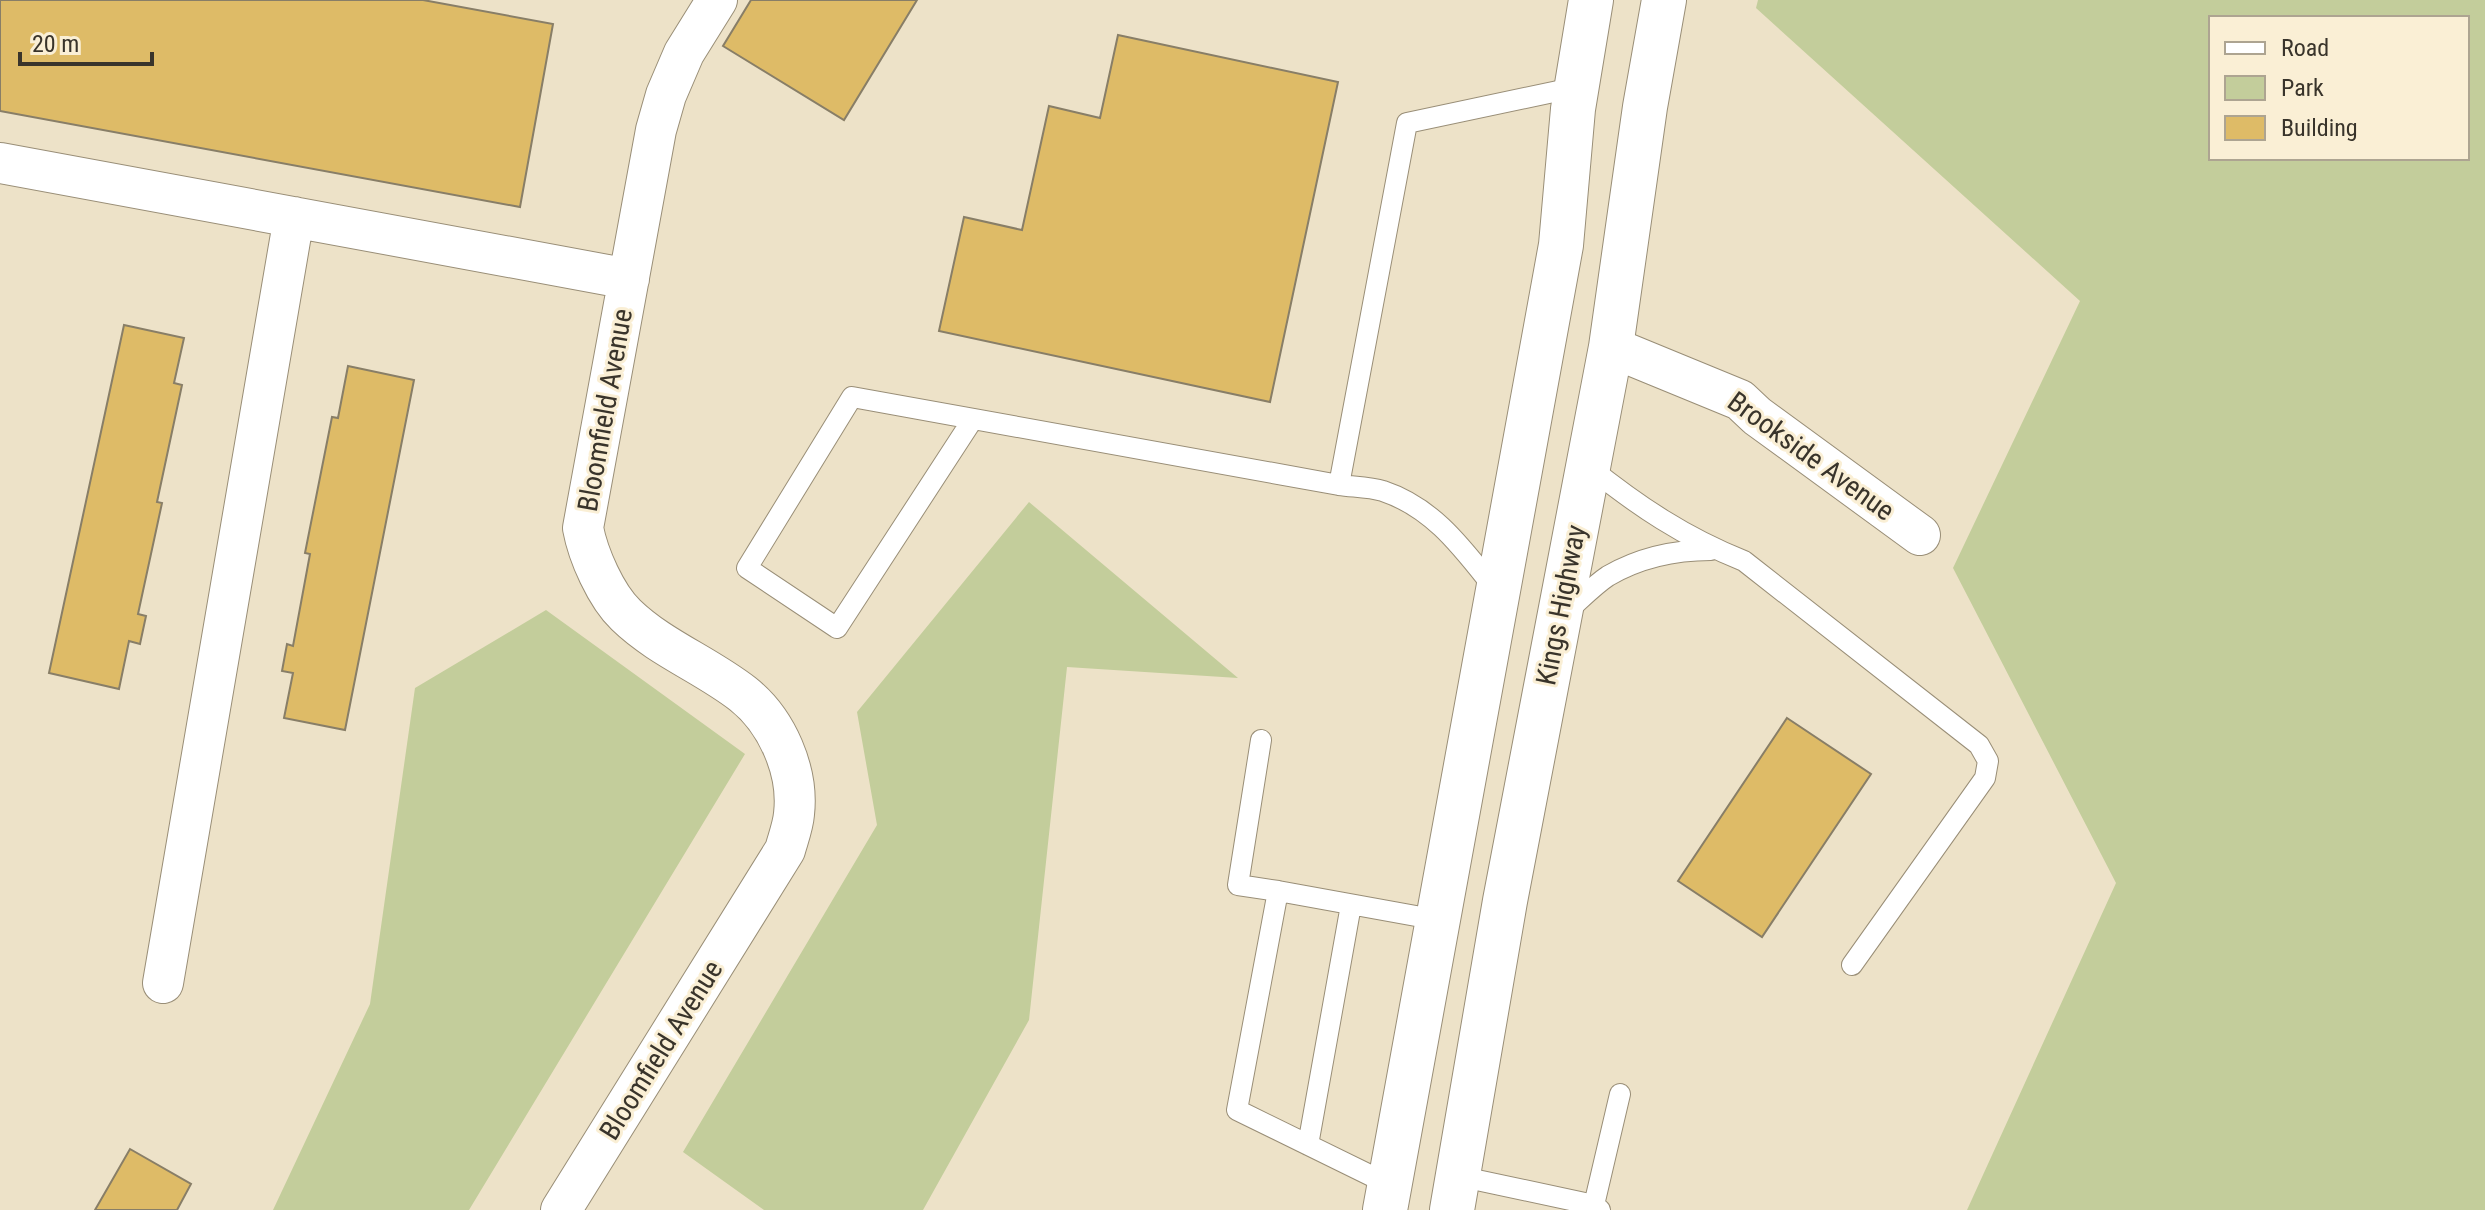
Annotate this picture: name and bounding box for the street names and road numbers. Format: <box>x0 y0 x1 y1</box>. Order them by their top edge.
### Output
street label: Bloomfield Avenue <box>571 306 639 514</box>
street label: Brookside Avenue <box>1721 385 1901 527</box>
street label: Kings Highway <box>1529 522 1593 688</box>
street label: Bloomfield Avenue <box>593 954 729 1146</box>

